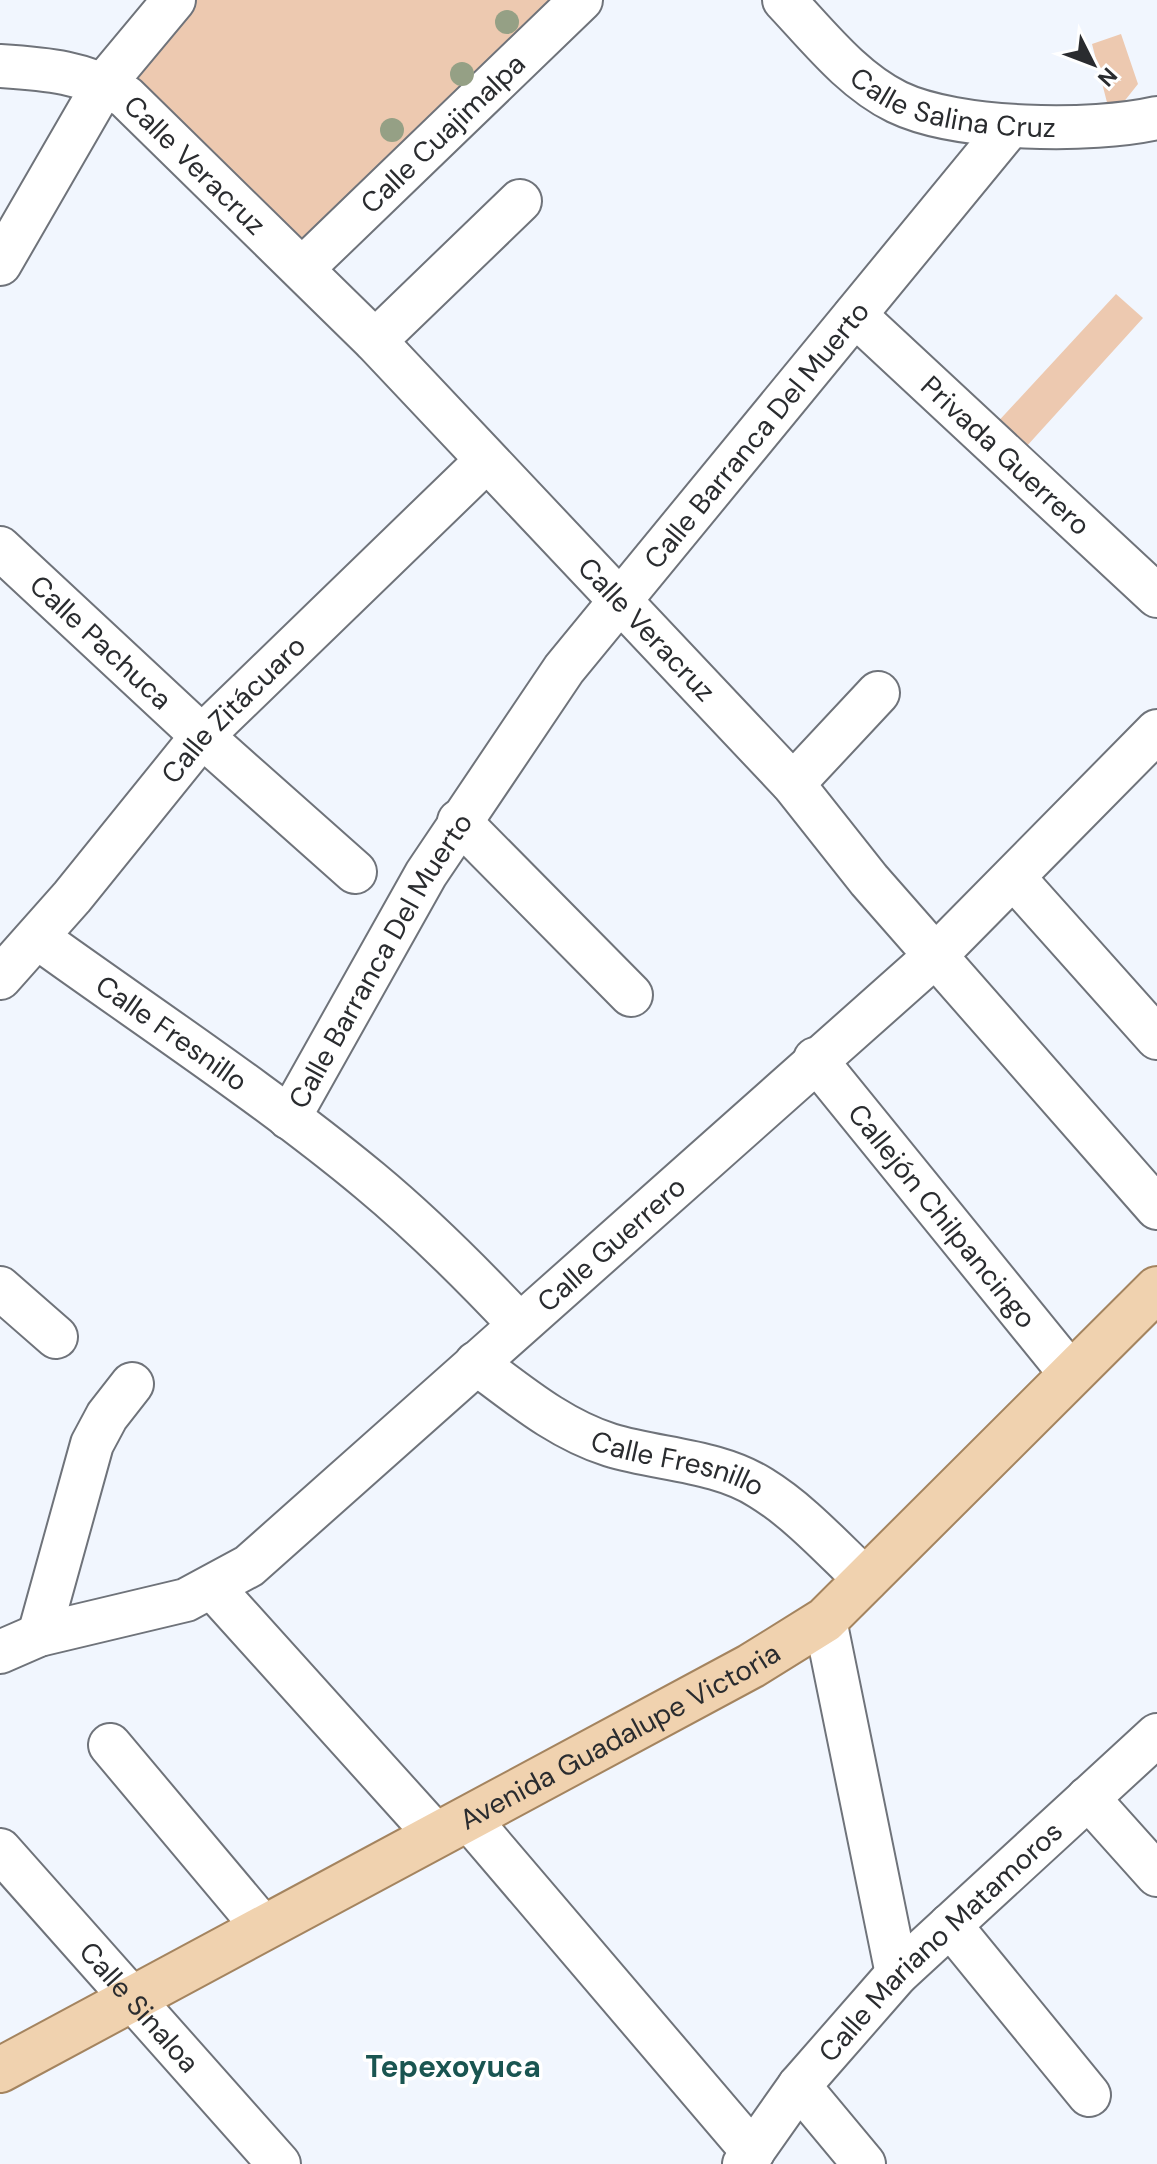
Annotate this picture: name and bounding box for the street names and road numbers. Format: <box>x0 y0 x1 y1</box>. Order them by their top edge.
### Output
street label: Calle Cuajimalpa <box>353 46 533 222</box>
street label: Calle Salina Cruz <box>842 59 1056 146</box>
street label: Calle Veracruz <box>116 87 274 243</box>
street label: Calle Barranca Del Muerto <box>636 294 878 577</box>
street label: Privada Guerrero <box>913 368 1098 544</box>
street label: Calle Veracruz <box>570 550 723 709</box>
street label: Calle Pachuca <box>22 567 180 718</box>
street label: Calle Zitácuaro <box>153 628 314 791</box>
street label: Calle Barranca Del Muerto <box>280 806 481 1115</box>
street label: Calle Fresnillo <box>88 967 255 1100</box>
street label: Callejón Chilpancingo <box>840 1096 1044 1336</box>
street label: Calle Guerrero <box>529 1168 694 1320</box>
street label: Calle Fresnillo <box>586 1422 771 1505</box>
street label: Avenida Guadalupe Victoria <box>453 1634 787 1838</box>
street label: Calle Mariano Matamoros <box>810 1813 1071 2070</box>
street label: Calle Sinaloa <box>71 1934 207 2081</box>

